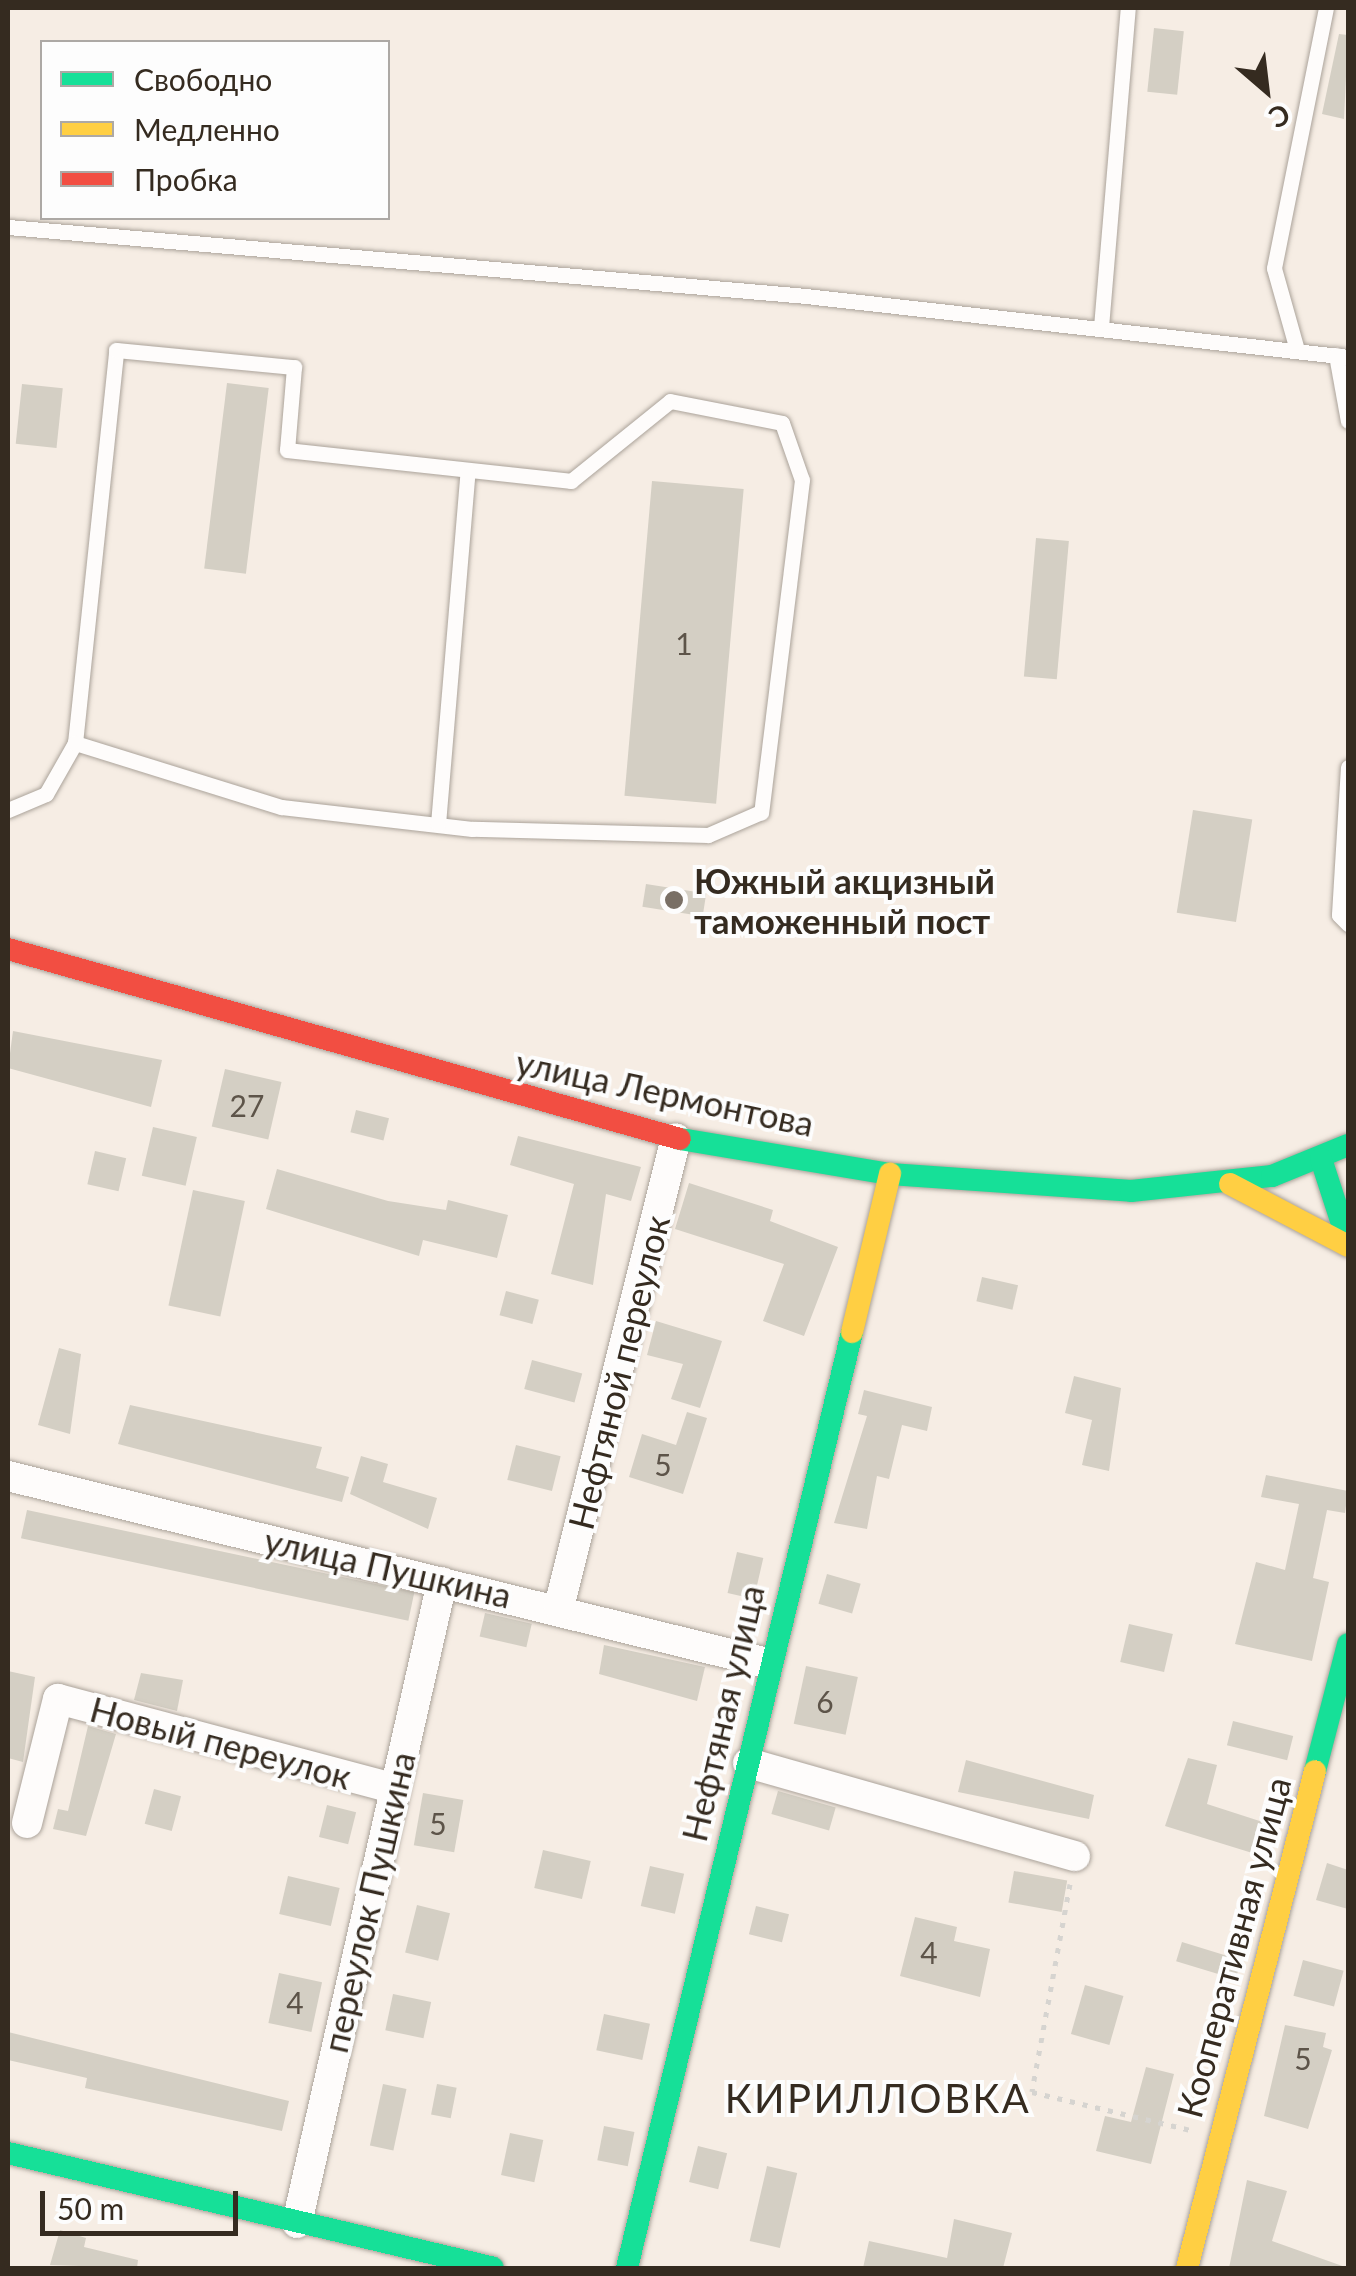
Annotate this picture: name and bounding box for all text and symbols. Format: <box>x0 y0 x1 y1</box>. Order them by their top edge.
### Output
legend <box>40 40 390 220</box>
north arrow <box>1216 40 1316 140</box>
text: Свободно <box>134 61 272 97</box>
text: С <box>1264 97 1296 136</box>
text: Медленно <box>134 111 280 147</box>
text: Пробка <box>134 161 238 197</box>
house number: 1 <box>675 625 693 661</box>
place label: Южный акцизный таможенный пост <box>694 859 995 941</box>
marker: Южный акцизный таможенный пост <box>663 889 685 911</box>
street label: улица Лермонтова <box>512 1040 818 1144</box>
house number: 27 <box>230 1087 264 1123</box>
street label: Нефтяной переулок <box>559 1211 677 1533</box>
house number: 5 <box>654 1446 672 1482</box>
street label: улица Пушкина <box>260 1518 516 1616</box>
street label: Нефтяная улица <box>672 1581 772 1845</box>
house number: 6 <box>816 1683 834 1719</box>
street label: Новый переулок <box>86 1687 356 1797</box>
street label: переулок Пушкина <box>313 1748 423 2056</box>
street label: Кооперативная улица <box>1167 1772 1299 2122</box>
house number: 5 <box>429 1805 447 1841</box>
house number: 4 <box>920 1934 938 1970</box>
house number: 4 <box>286 1984 304 2020</box>
house number: 5 <box>1294 2040 1312 2076</box>
district label: КИРИЛЛОВКА <box>725 2074 1031 2122</box>
scale bar <box>45 2171 242 2233</box>
text: 50 m <box>57 2190 124 2226</box>

